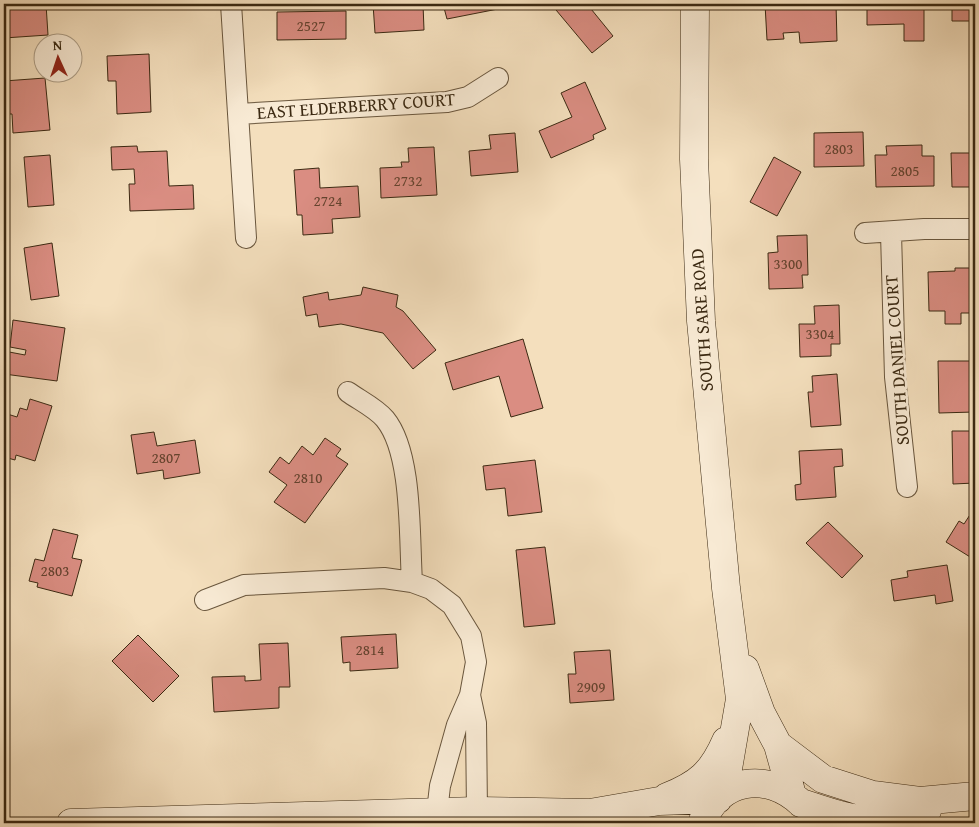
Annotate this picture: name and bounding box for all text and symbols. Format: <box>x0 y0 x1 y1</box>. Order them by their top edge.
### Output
house number: 2527 <box>297 15 325 36</box>
north arrow <box>32 32 82 82</box>
text: N <box>52 35 63 55</box>
street label: EAST ELDERBERRY COURT <box>256 85 456 126</box>
house number: 2803 <box>825 138 853 159</box>
house number: 2805 <box>891 160 919 181</box>
house number: 2732 <box>394 170 422 191</box>
house number: 2724 <box>314 190 342 211</box>
street label: SOUTH SARE ROAD <box>683 248 720 392</box>
house number: 3300 <box>774 253 802 274</box>
street label: SOUTH DANIEL COURT <box>877 274 916 446</box>
house number: 3304 <box>806 323 834 344</box>
house number: 2807 <box>152 447 180 468</box>
house number: 2810 <box>294 467 322 488</box>
house number: 2803 <box>41 560 69 581</box>
house number: 2814 <box>356 639 384 660</box>
house number: 2909 <box>577 676 605 697</box>

